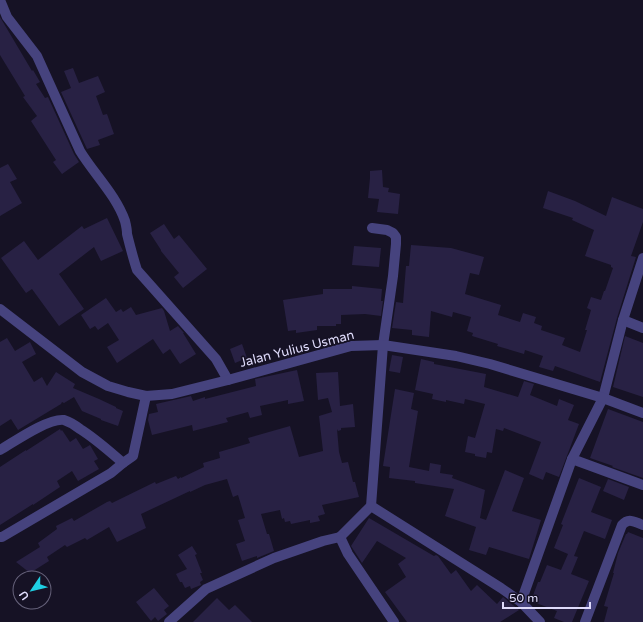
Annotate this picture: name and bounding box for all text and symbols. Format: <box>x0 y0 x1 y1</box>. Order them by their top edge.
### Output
street label: Jalan Yulius Usman <box>238 327 356 371</box>
north arrow <box>12 570 52 610</box>
scale bar <box>503 584 590 610</box>
text: U <box>17 588 32 603</box>
text: 50 m <box>509 591 538 605</box>

